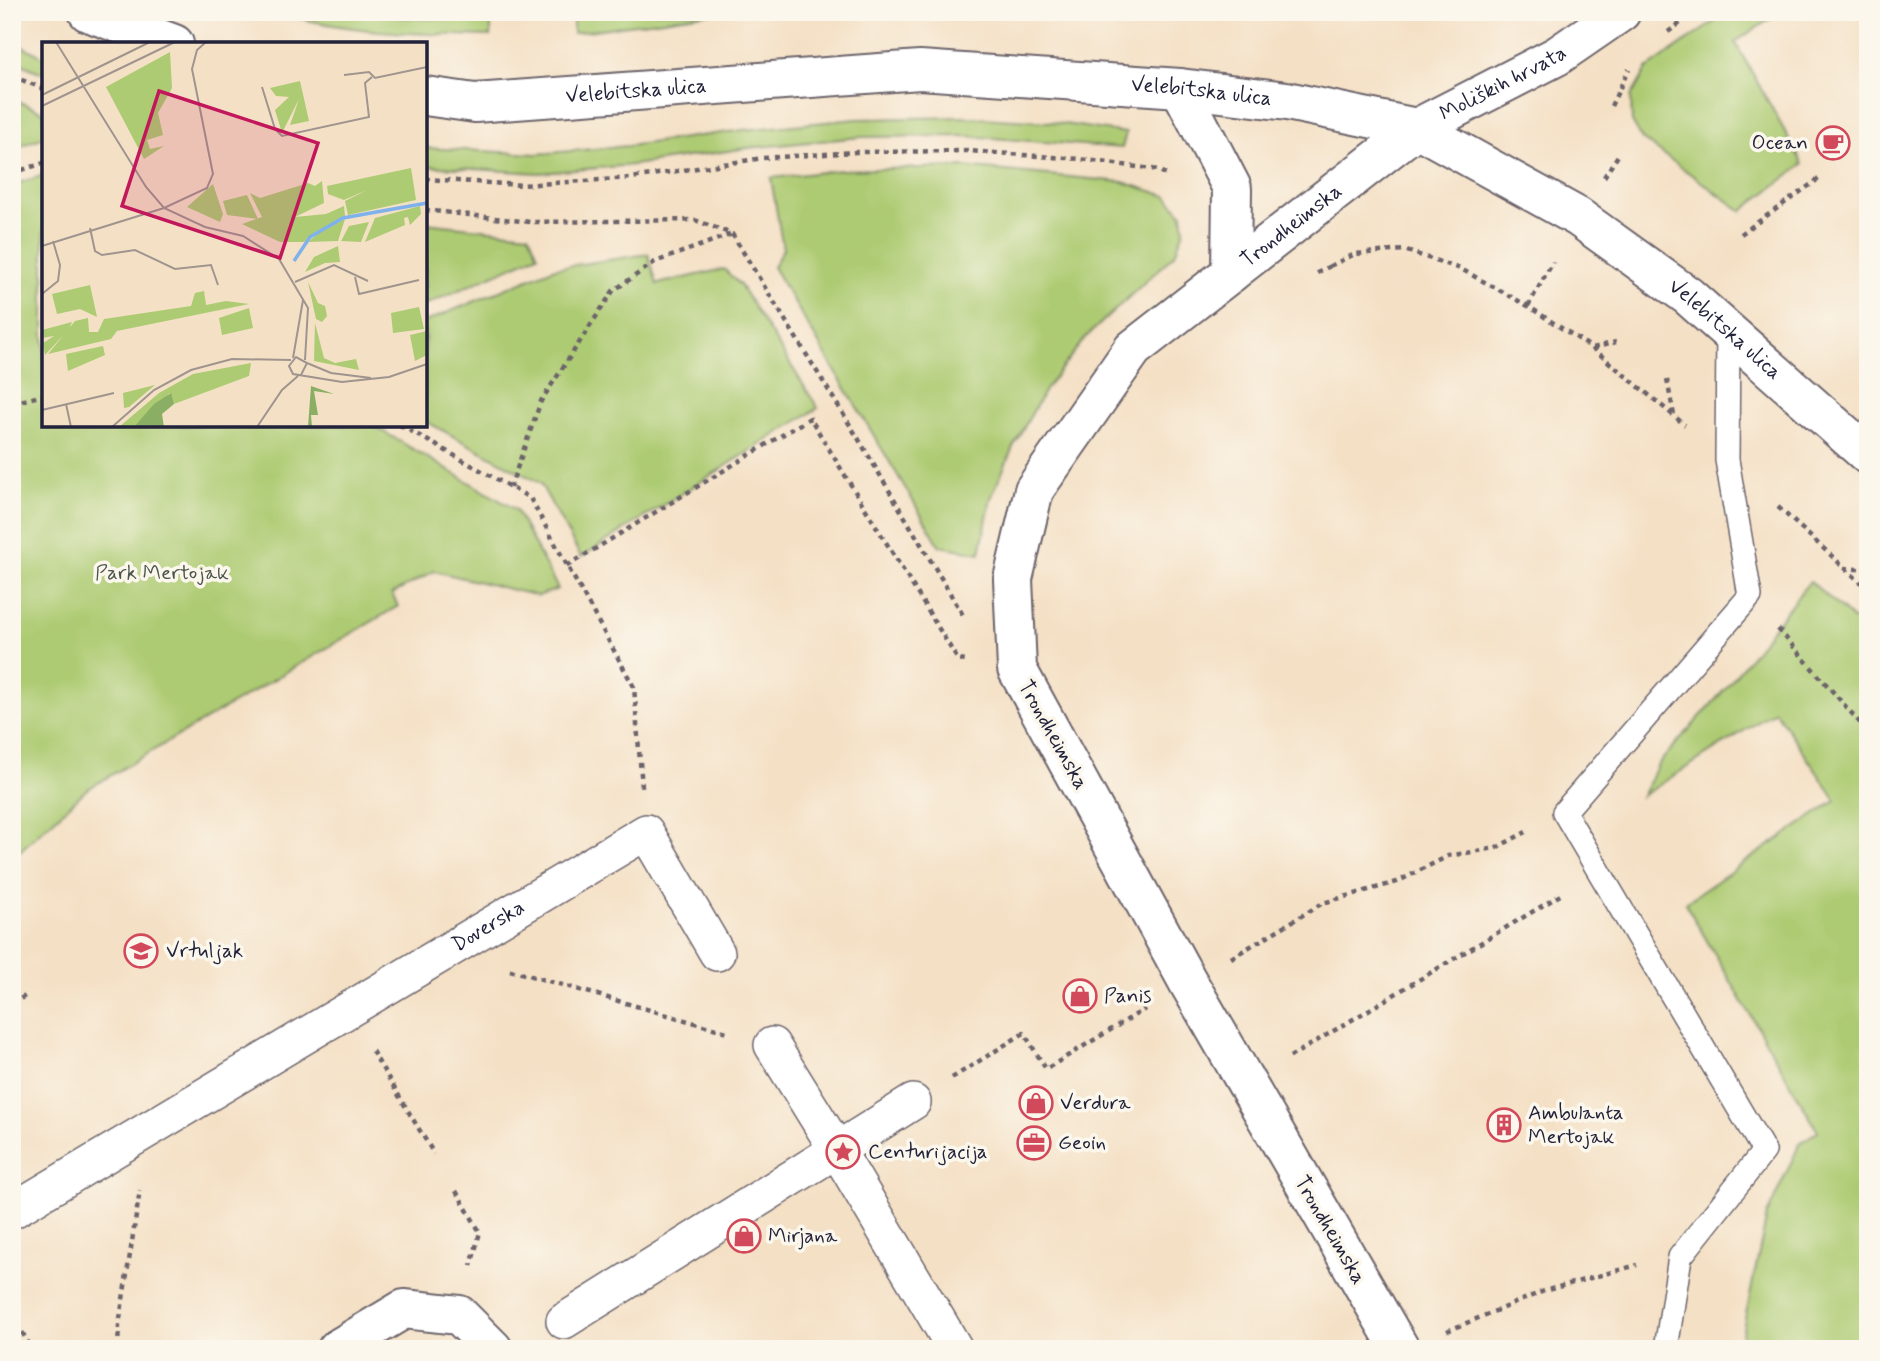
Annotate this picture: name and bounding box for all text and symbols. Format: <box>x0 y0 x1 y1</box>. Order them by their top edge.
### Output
street label: Moliških hrvata <box>1435 39 1572 128</box>
inset map <box>42 42 427 427</box>
street label: Velebitska ulica <box>1130 71 1273 113</box>
street label: Velebitska ulica <box>565 72 708 110</box>
cafe icon: Ocean <box>1814 124 1852 162</box>
place label: Ocean <box>1752 129 1808 157</box>
street label: Trondheimska <box>1235 177 1348 274</box>
street label: Velebitska ulica <box>1663 272 1787 386</box>
park label: Park Mertojak <box>95 559 229 587</box>
street label: Trondheimska <box>1011 675 1095 795</box>
street label: Doverska <box>447 894 530 959</box>
school or university icon: Vrtuljak <box>122 932 160 970</box>
place label: Vrtuljak <box>166 937 243 965</box>
shop icon: Panis <box>1061 977 1099 1015</box>
place label: Panis <box>1104 982 1152 1010</box>
shop icon: Verdura <box>1017 1084 1055 1122</box>
place label: Verdura <box>1060 1089 1131 1117</box>
place label: Ambulanta Mertojak <box>1528 1099 1624 1151</box>
building icon: Ambulanta Mertojak <box>1485 1106 1523 1144</box>
office icon: Geoin <box>1015 1124 1053 1162</box>
place label: Geoin <box>1058 1129 1106 1157</box>
place icon: Centurijacija <box>824 1133 862 1171</box>
place label: Centurijacija <box>868 1138 988 1166</box>
street label: Trondheimska <box>1288 1170 1372 1290</box>
shop icon: Mirjana <box>725 1217 763 1255</box>
place label: Mirjana <box>768 1222 838 1250</box>

